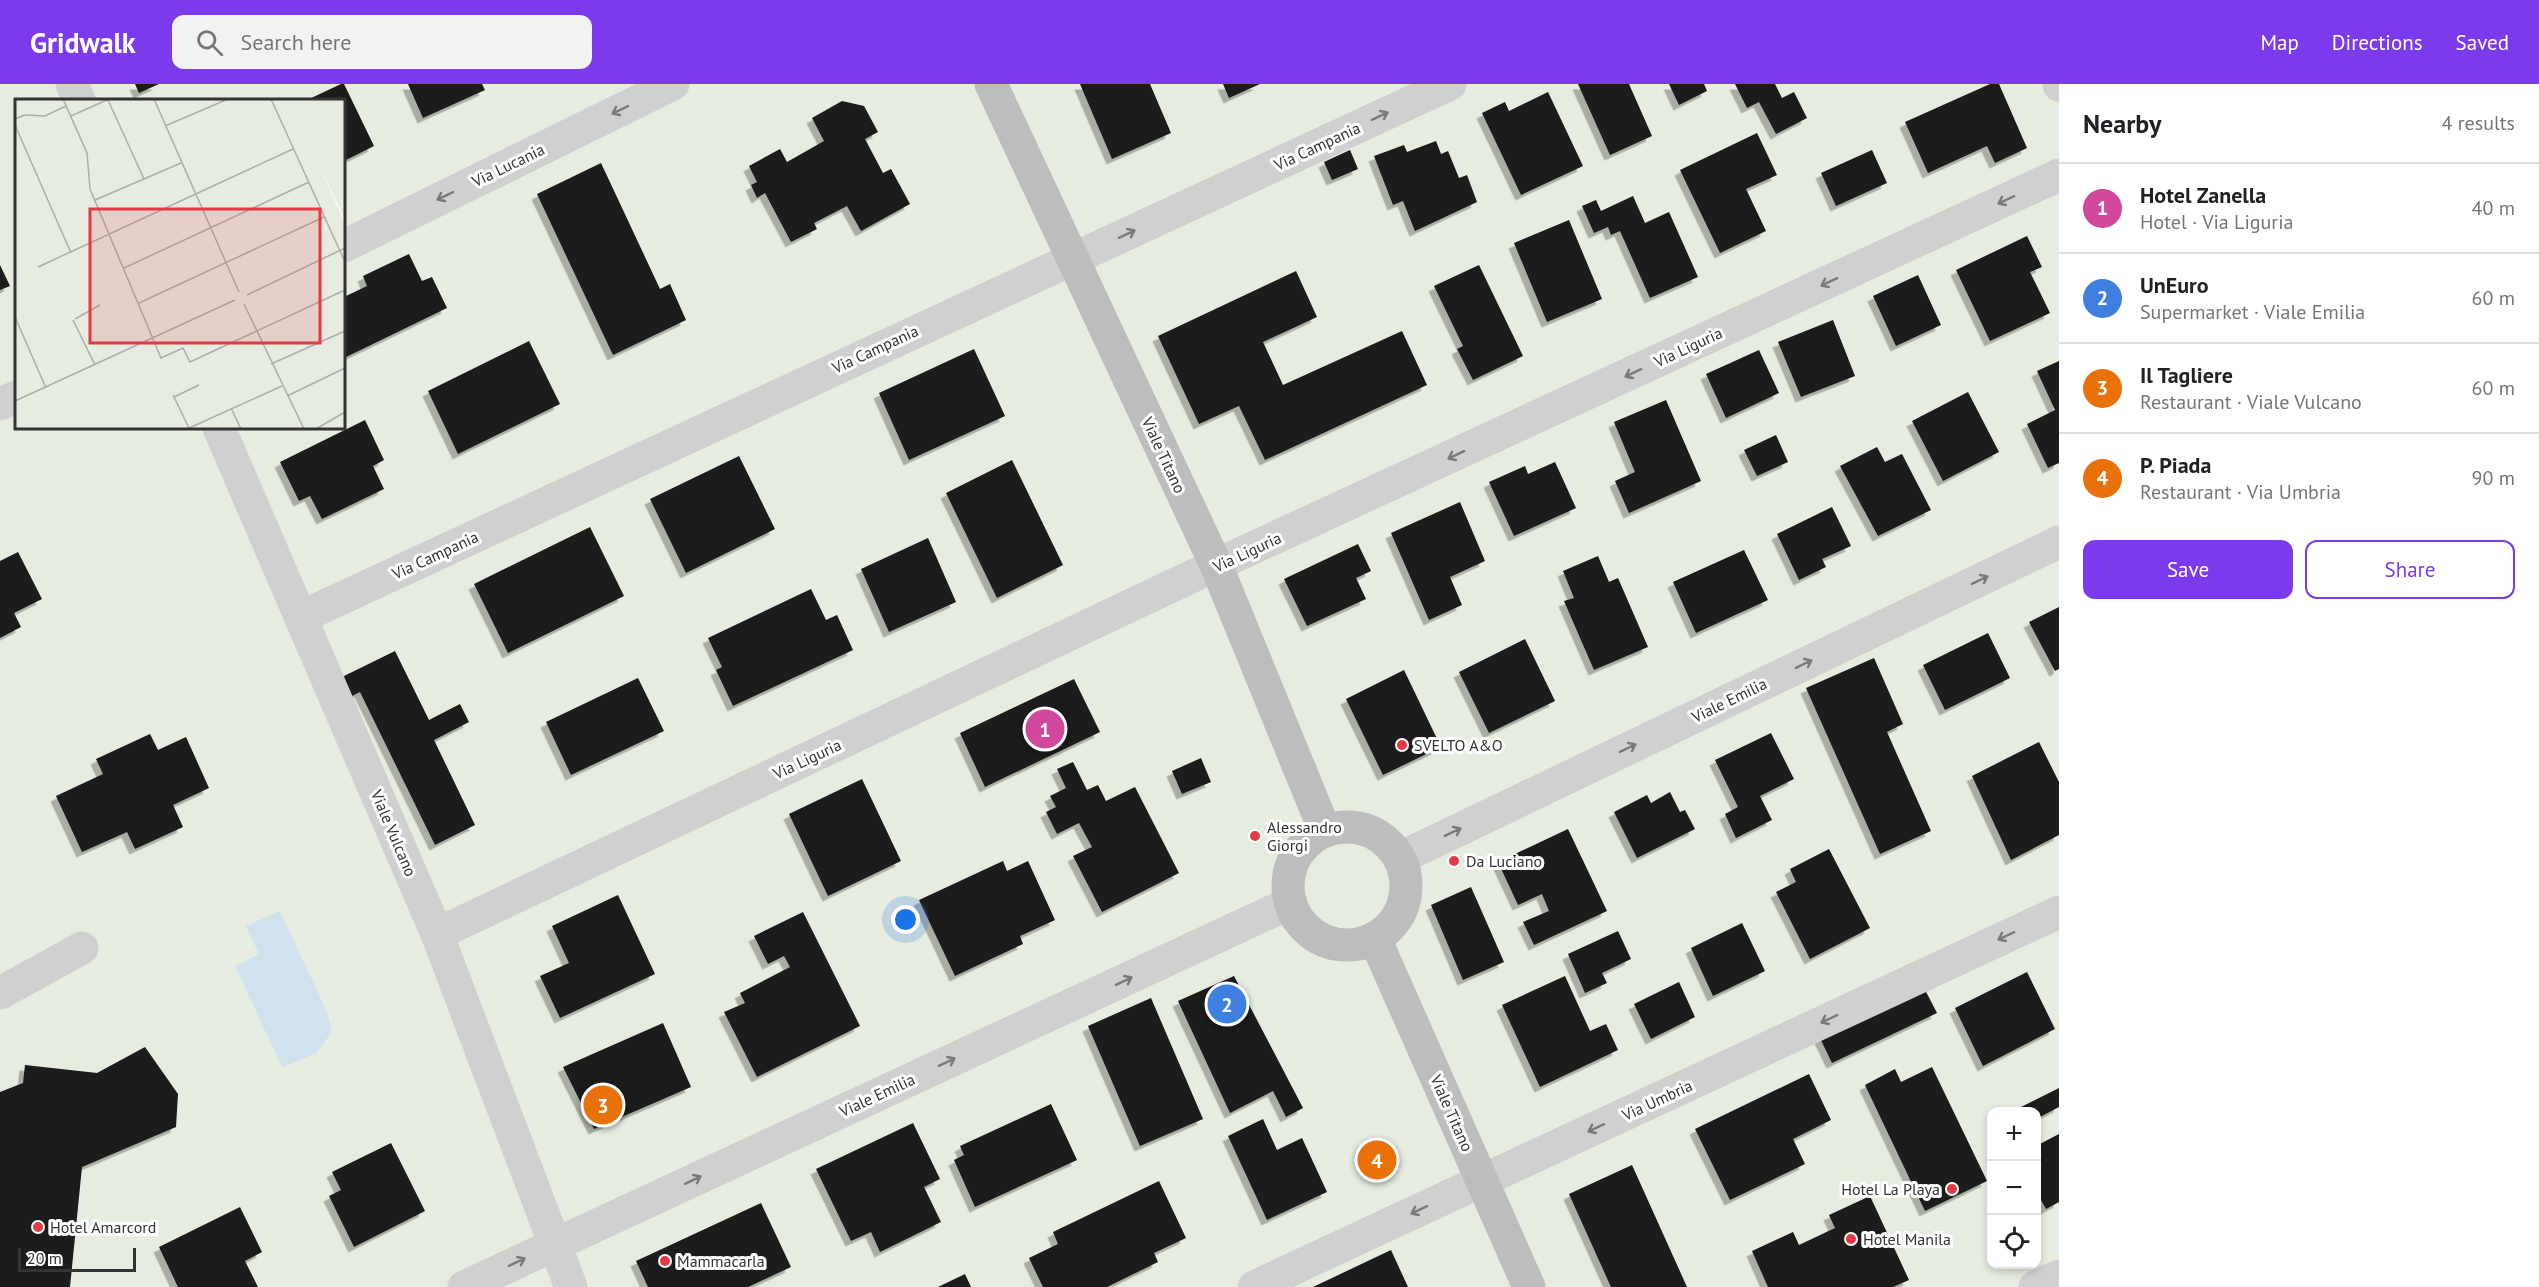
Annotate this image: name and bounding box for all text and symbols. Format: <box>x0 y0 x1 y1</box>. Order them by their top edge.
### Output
search box <box>172 15 592 69</box>
text: Gridwalk <box>30 24 136 61</box>
icon: search <box>193 26 226 59</box>
text: Search here <box>241 28 352 56</box>
text: Map <box>2260 29 2299 56</box>
text: Directions <box>2332 29 2423 56</box>
text: Saved <box>2456 29 2509 56</box>
inset map <box>15 99 345 429</box>
one-way arrow <box>611 104 629 116</box>
text: Nearby <box>2083 107 2161 140</box>
one-way arrow <box>1371 110 1389 122</box>
text: 4 results <box>2442 110 2515 136</box>
street label: Via Campania <box>1270 117 1363 175</box>
street label: Via Lucania <box>468 139 548 192</box>
text: Hotel Zanella <box>2140 181 2266 209</box>
one-way arrow <box>436 190 454 202</box>
one-way arrow <box>1997 194 2015 206</box>
text: 1 <box>2097 195 2108 221</box>
text: 40 m <box>2472 195 2515 221</box>
text: Hotel · Via Liguria <box>2140 209 2293 235</box>
one-way arrow <box>1118 228 1136 239</box>
text: UnEuro <box>2140 271 2209 299</box>
one-way arrow <box>1820 277 1838 288</box>
text: 2 <box>2097 285 2108 311</box>
text: 60 m <box>2472 285 2515 311</box>
text: Supermarket · Viale Emilia <box>2140 299 2365 325</box>
street label: Via Campania <box>828 320 921 378</box>
street label: Via Liguria <box>1650 323 1725 372</box>
text: Il Tagliere <box>2140 361 2233 389</box>
one-way arrow <box>1624 368 1642 379</box>
text: 3 <box>2097 375 2108 401</box>
text: 60 m <box>2472 375 2515 401</box>
text: Restaurant · Viale Vulcano <box>2140 389 2362 415</box>
street label: Viale Titano <box>1137 413 1190 496</box>
one-way arrow <box>1448 449 1466 461</box>
text: P. Piada <box>2140 451 2211 479</box>
text: 4 <box>2097 465 2108 491</box>
text: 90 m <box>2472 465 2515 491</box>
text: Restaurant · Via Umbria <box>2140 479 2341 505</box>
street label: Via Campania <box>388 526 481 584</box>
street label: Via Liguria <box>1209 528 1284 577</box>
button: Save <box>2083 540 2293 599</box>
button: Share <box>2305 540 2515 599</box>
one-way arrow <box>1971 573 1989 585</box>
one-way arrow <box>1795 657 1813 669</box>
street label: Viale Emilia <box>1687 673 1770 727</box>
pin: 1 <box>1026 706 1064 752</box>
street label: Via Liguria <box>769 735 844 784</box>
place label: SVELTO A&O <box>1414 735 1503 755</box>
marker: SVELTO A&O <box>1395 738 1409 752</box>
one-way arrow <box>1619 742 1637 754</box>
street label: Viale Vulcano <box>366 786 421 879</box>
place label: Alessandro Giorgi <box>1267 817 1342 855</box>
one-way arrow <box>1443 826 1461 838</box>
marker: Alessandro Giorgi <box>1248 829 1262 843</box>
place label: Da Luciano <box>1466 851 1542 871</box>
marker: Da Luciano <box>1447 854 1461 868</box>
your location <box>891 905 920 934</box>
one-way arrow <box>1997 932 2015 943</box>
one-way arrow <box>1114 974 1132 986</box>
pin: 2 <box>1208 982 1246 1026</box>
one-way arrow <box>1821 1014 1839 1025</box>
one-way arrow <box>937 1056 955 1068</box>
street label: Viale Emilia <box>835 1069 918 1122</box>
street label: Viale Titano <box>1426 1071 1478 1154</box>
street label: Via Umbria <box>1618 1075 1695 1125</box>
pin: 3 <box>584 1082 622 1128</box>
map controls <box>1987 1107 2041 1269</box>
button: + <box>1987 1107 2041 1161</box>
one-way arrow <box>1587 1123 1605 1135</box>
pin: 4 <box>1358 1138 1396 1182</box>
button: − <box>1987 1161 2041 1215</box>
one-way arrow <box>684 1173 702 1185</box>
place label: Hotel La Playa <box>1841 1179 1940 1199</box>
marker: Hotel La Playa <box>1945 1182 1959 1196</box>
one-way arrow <box>1410 1205 1428 1217</box>
button: locate <box>1987 1215 2041 1269</box>
place label: Hotel Amarcord <box>50 1217 156 1237</box>
marker: Hotel Amarcord <box>31 1220 45 1234</box>
place label: Hotel Manila <box>1863 1229 1951 1249</box>
marker: Hotel Manila <box>1844 1232 1858 1246</box>
scale bar <box>18 1245 136 1272</box>
text: 20 m <box>27 1248 62 1268</box>
place label: Mammacarla <box>677 1251 765 1271</box>
marker: Mammacarla <box>658 1254 672 1268</box>
one-way arrow <box>507 1255 525 1267</box>

